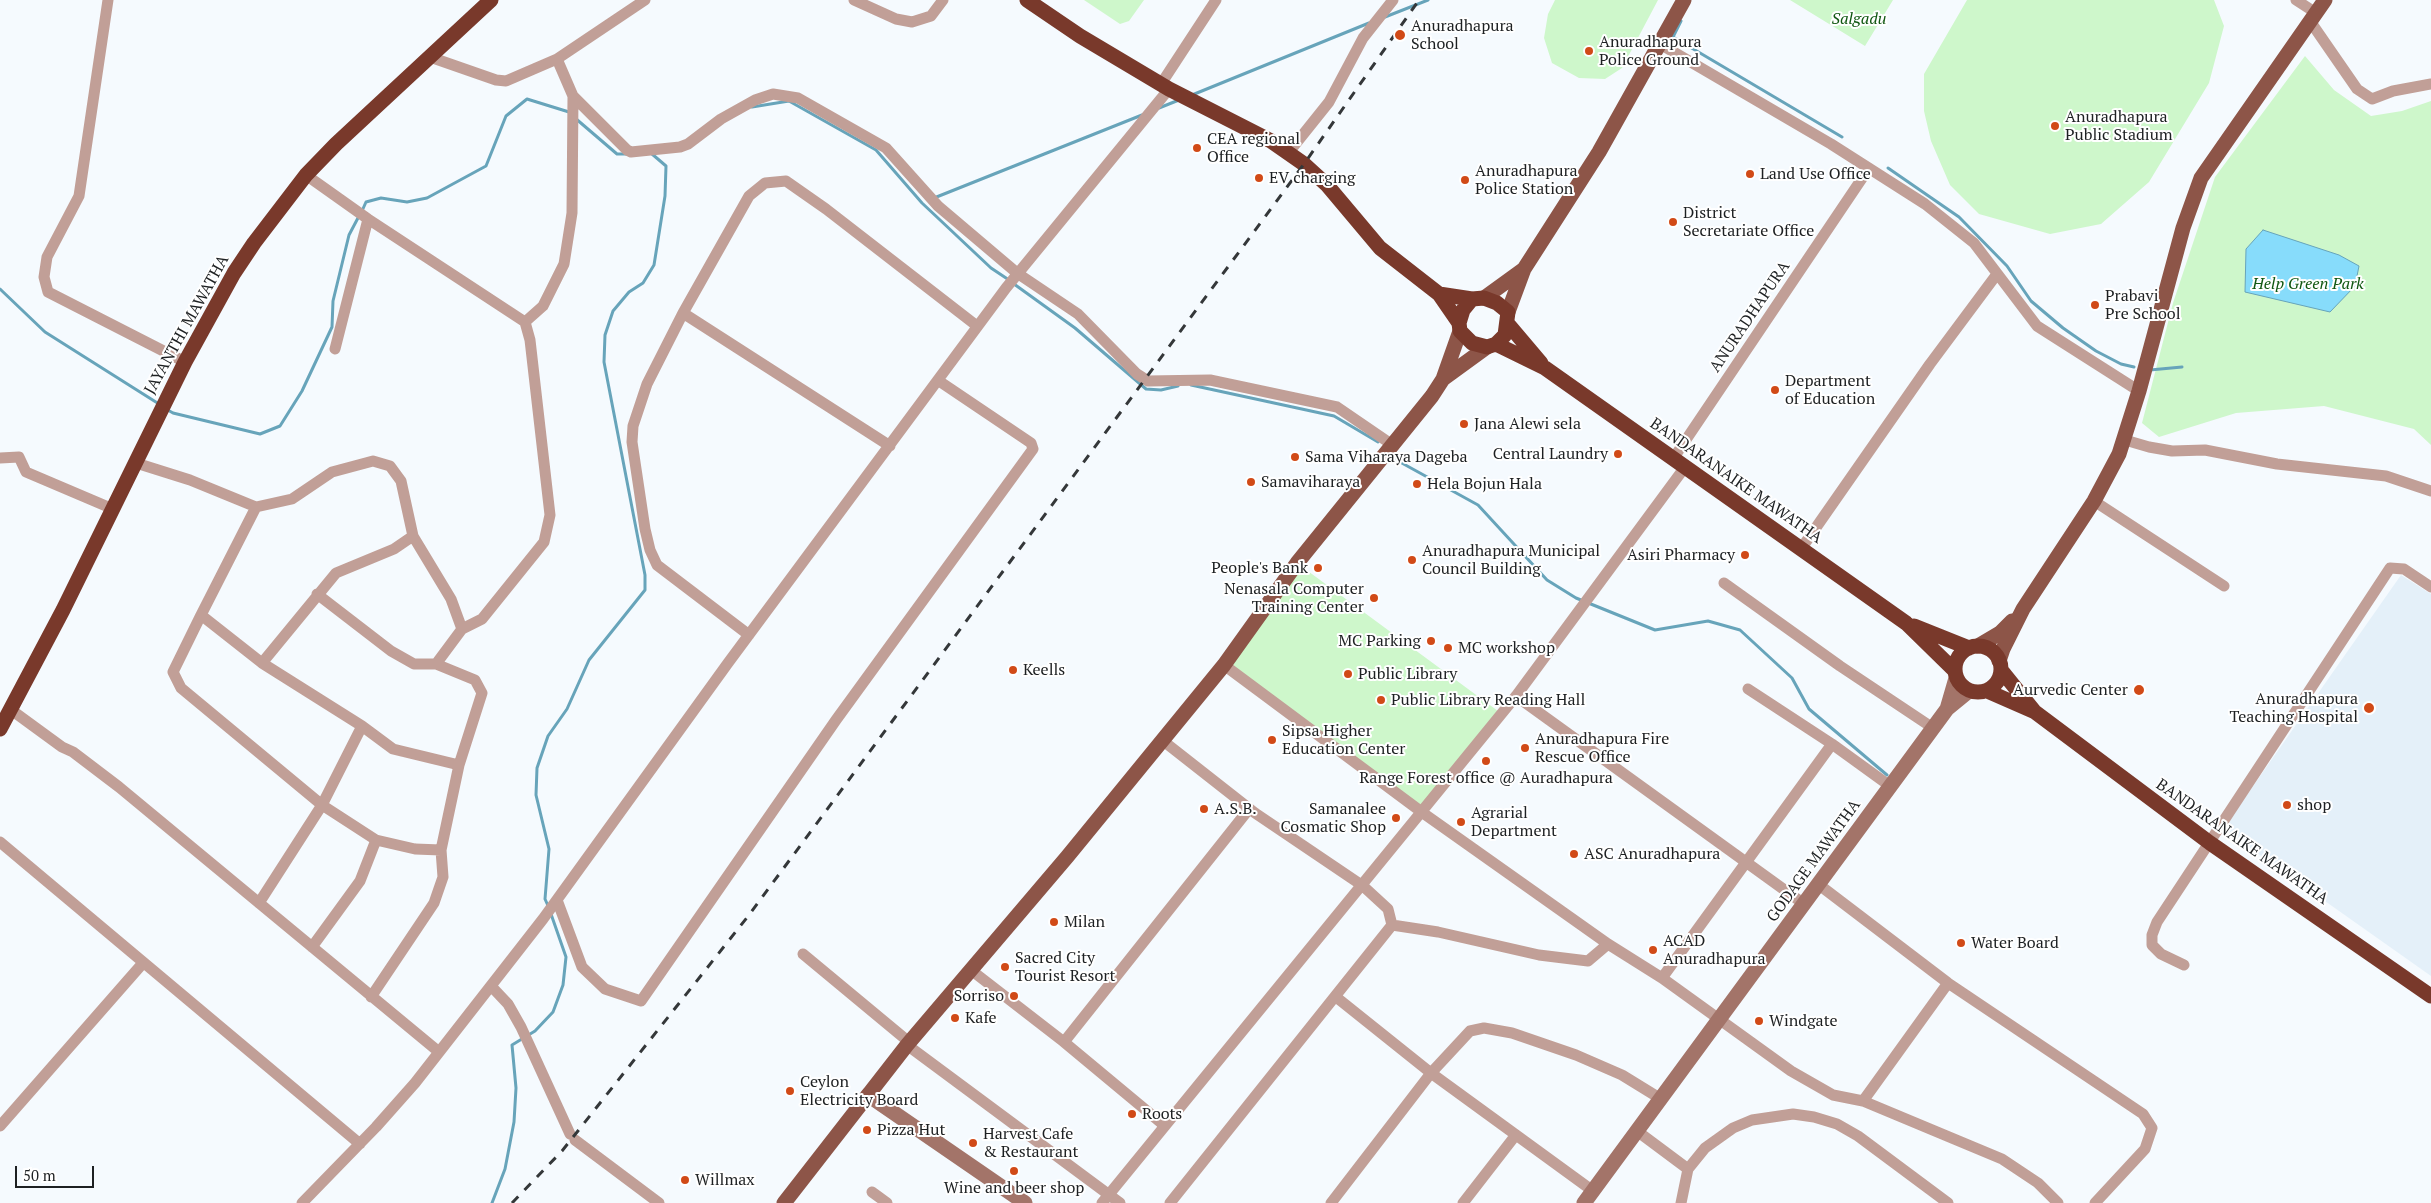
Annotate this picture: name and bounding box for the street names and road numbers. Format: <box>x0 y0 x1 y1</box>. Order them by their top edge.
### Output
street label: JAYANTHI MAWATHA <box>141 252 233 398</box>
street label: ANURADHAPURA <box>1706 258 1794 376</box>
street label: BANDARANAIKE MAWATHA <box>1646 414 1826 548</box>
street label: BANDARANAIKE MAWATHA <box>2152 775 2332 909</box>
street label: GODAGE MAWATHA <box>1763 796 1865 926</box>

